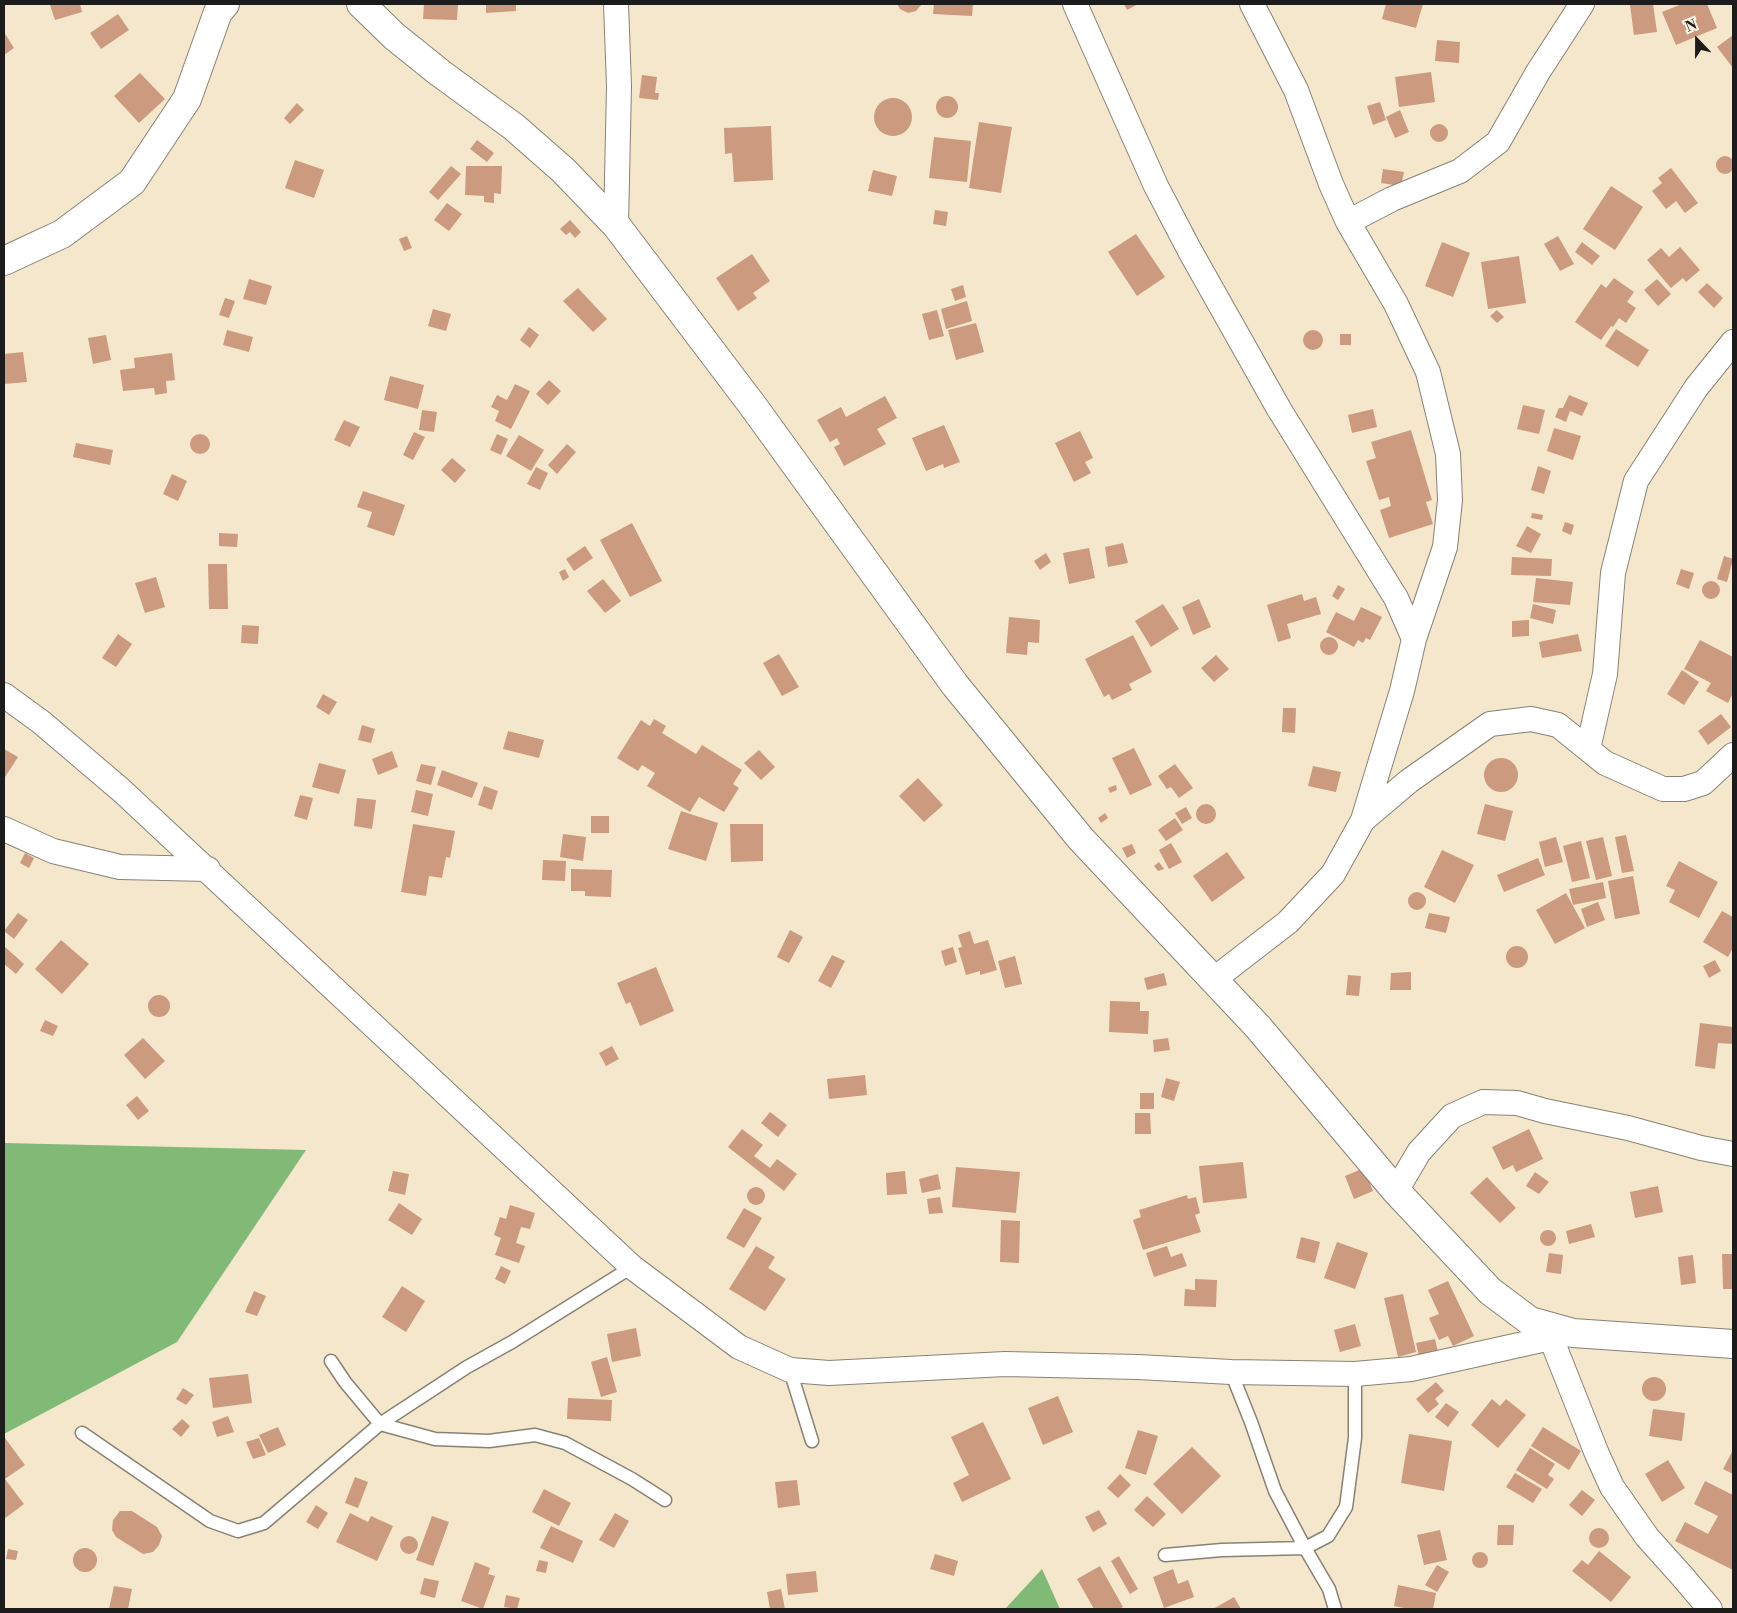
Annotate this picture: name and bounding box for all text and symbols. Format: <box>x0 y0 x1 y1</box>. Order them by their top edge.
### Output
north arrow <box>1672 15 1722 65</box>
text: N <box>1683 16 1700 37</box>

